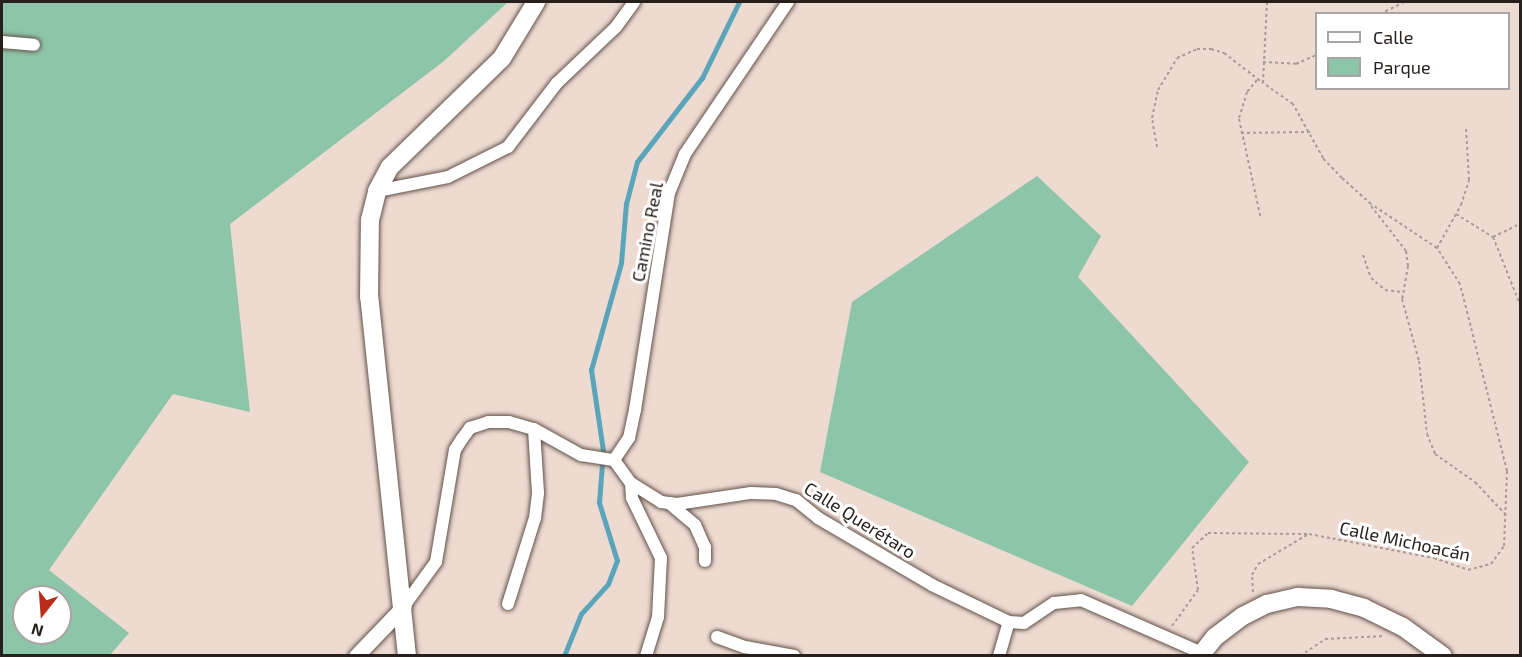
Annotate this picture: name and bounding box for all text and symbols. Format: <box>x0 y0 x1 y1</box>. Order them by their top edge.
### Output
legend <box>1315 12 1510 90</box>
text: Calle <box>1373 26 1414 48</box>
text: Parque <box>1373 56 1431 78</box>
street label: Camino Real <box>627 180 667 284</box>
street label: Calle Querétaro <box>800 477 920 563</box>
street label: Calle Michoacán <box>1338 517 1472 565</box>
north arrow <box>12 585 72 645</box>
text: N <box>29 620 45 642</box>

